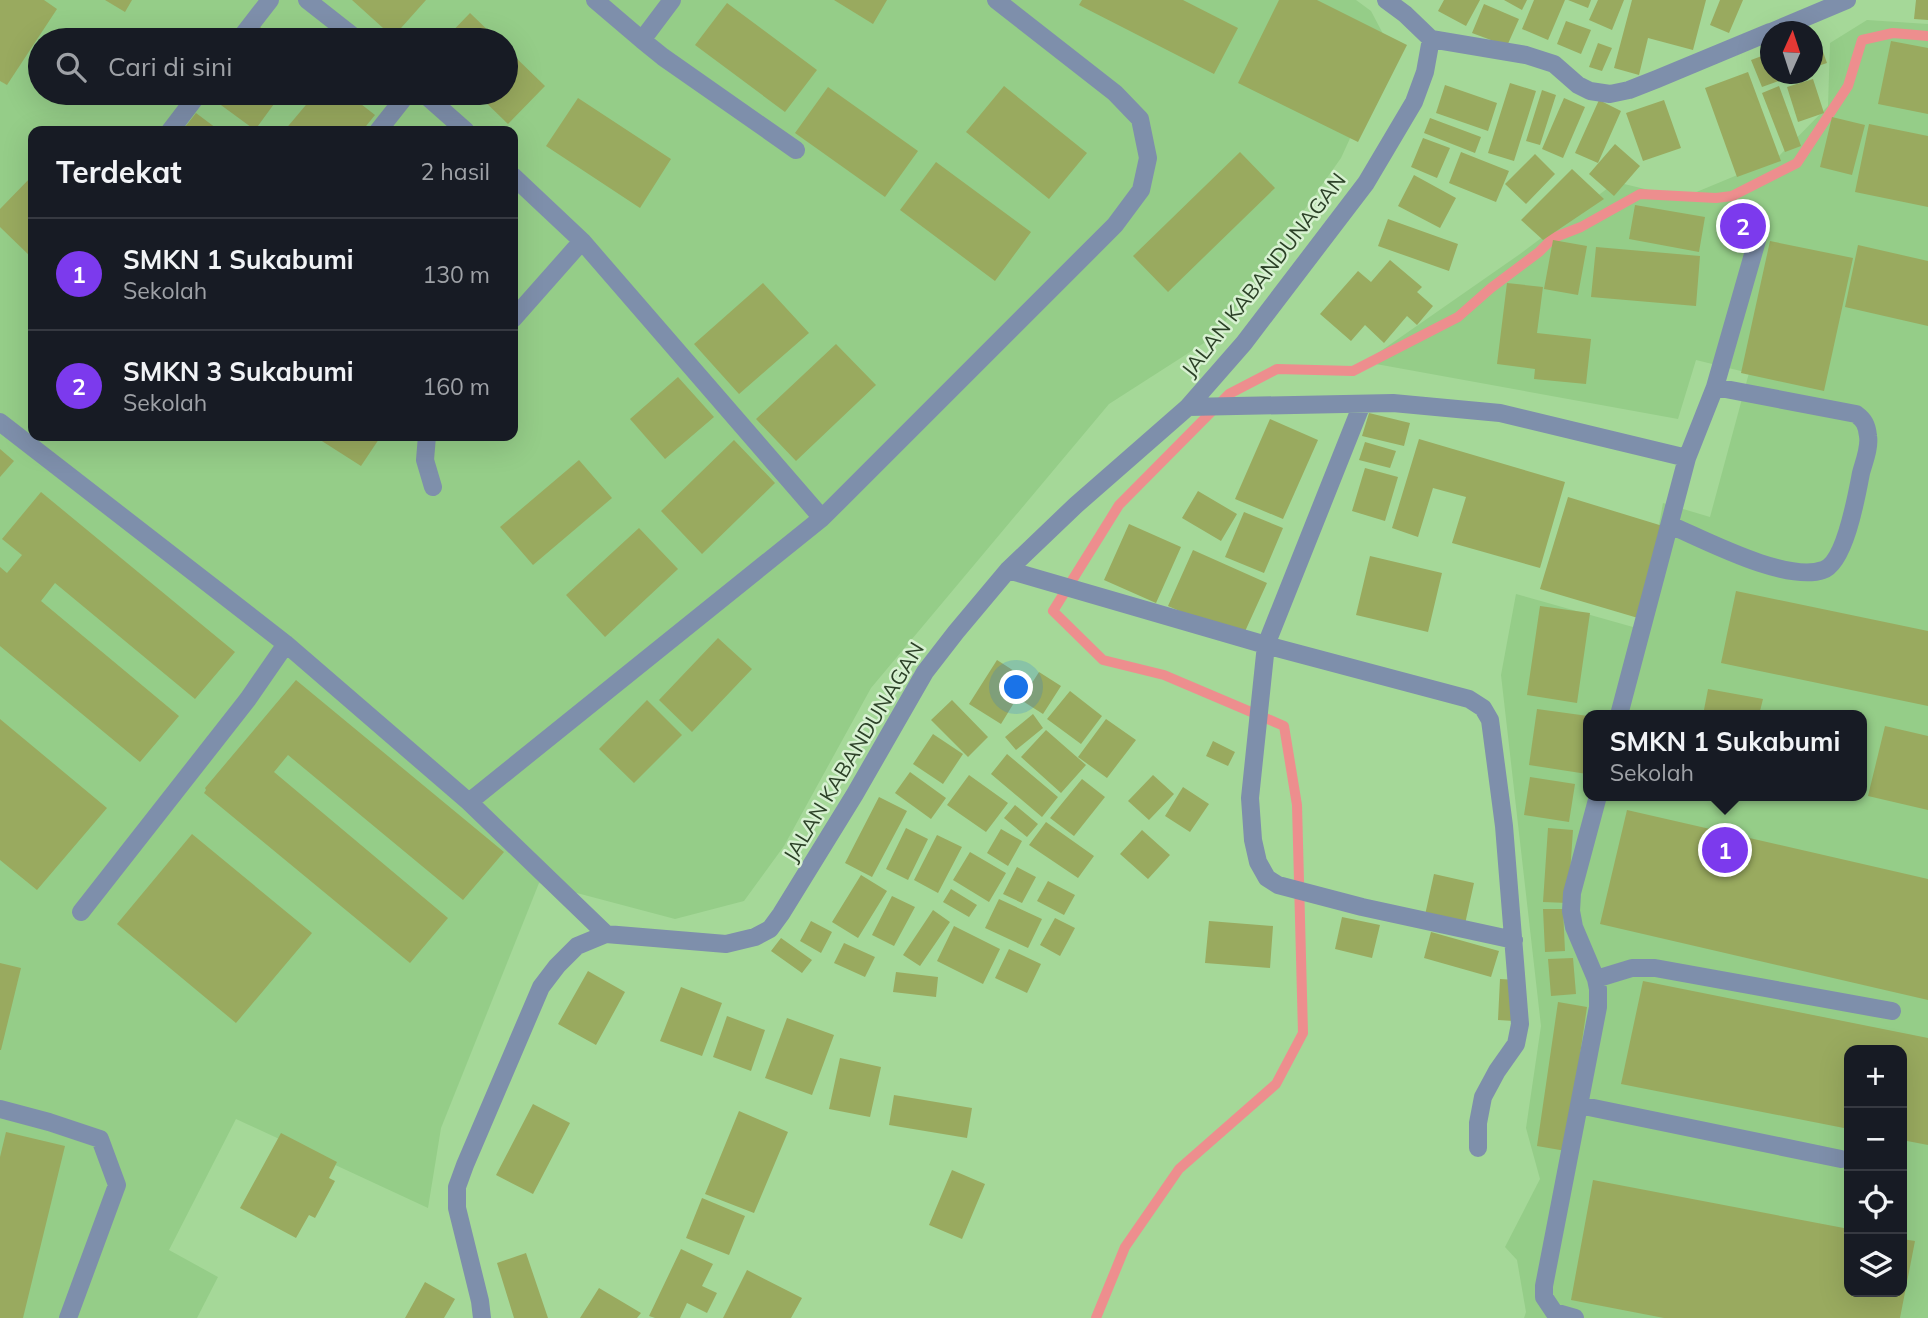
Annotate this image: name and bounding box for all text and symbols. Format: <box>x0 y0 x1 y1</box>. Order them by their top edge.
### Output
north arrow <box>1760 21 1823 84</box>
search box <box>28 28 518 105</box>
icon: search <box>52 48 90 86</box>
text: Cari di sini <box>108 50 232 83</box>
text: Terdekat <box>56 153 182 191</box>
text: 2 hasil <box>421 157 490 186</box>
street label: JALAN KABANDUNAGAN <box>1175 167 1351 382</box>
pin: 2 <box>1720 200 1766 252</box>
text: SMKN 1 Sukabumi <box>123 243 354 276</box>
text: 1 <box>72 260 86 289</box>
text: 130 m <box>422 260 490 289</box>
text: Sekolah <box>123 276 207 305</box>
text: SMKN 3 Sukabumi <box>123 355 354 388</box>
text: 2 <box>72 372 86 401</box>
text: 160 m <box>422 372 490 401</box>
text: Sekolah <box>123 388 207 417</box>
street label: JALAN KABANDUNAGAN <box>777 637 929 866</box>
your location <box>999 670 1033 704</box>
popup <box>1583 710 1867 801</box>
text: SMKN 1 Sukabumi <box>1610 725 1840 758</box>
text: Sekolah <box>1610 758 1694 787</box>
pin: 1 <box>1702 824 1748 876</box>
map controls <box>1844 1045 1907 1297</box>
button: + <box>1844 1045 1907 1108</box>
button: − <box>1844 1108 1907 1171</box>
button: locate <box>1844 1171 1907 1234</box>
button: layers <box>1844 1234 1907 1297</box>

